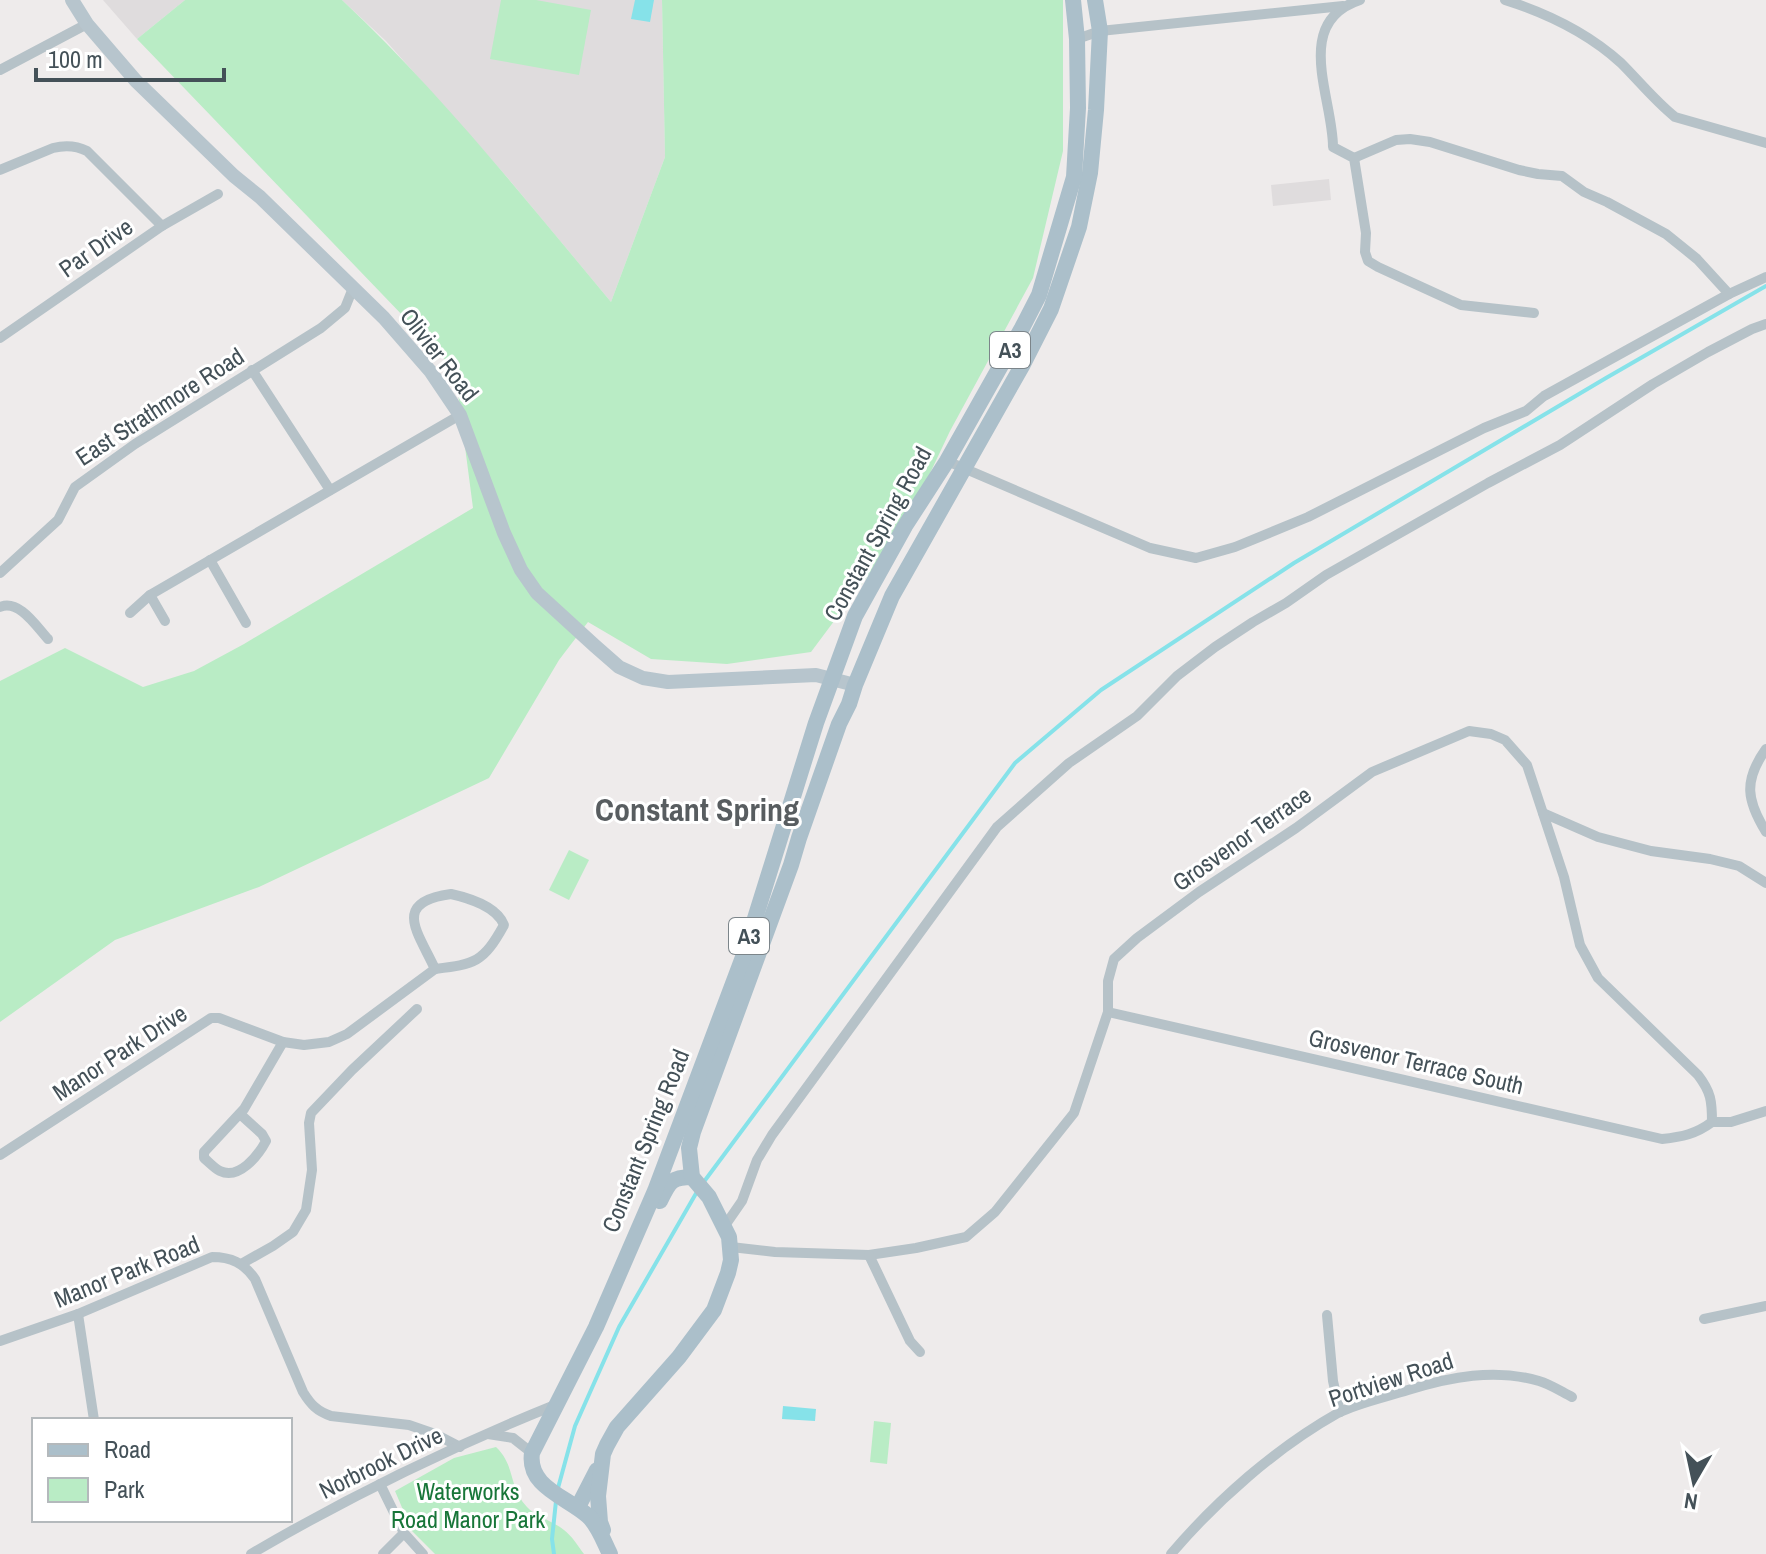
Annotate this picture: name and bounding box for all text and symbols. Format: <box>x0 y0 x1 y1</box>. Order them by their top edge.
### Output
scale bar <box>36 32 224 82</box>
text: 100 m <box>48 43 103 75</box>
street label: Par Drive <box>52 210 139 284</box>
street label: Olivier Road <box>393 301 486 408</box>
road number: A3 <box>990 332 1030 368</box>
street label: East Strathmore Road <box>69 340 250 473</box>
street label: Constant Spring Road <box>816 441 938 626</box>
street label: Grosvenor Terrace <box>1166 778 1317 898</box>
district label: Constant Spring <box>595 788 799 831</box>
road number: A3 <box>729 918 769 954</box>
street label: Manor Park Drive <box>46 997 193 1108</box>
street label: Grosvenor Terrace South <box>1306 1021 1527 1101</box>
street label: Constant Spring Road <box>594 1044 696 1237</box>
street label: Manor Park Road <box>49 1227 204 1315</box>
street label: Portview Road <box>1324 1344 1457 1414</box>
legend <box>32 1418 292 1522</box>
street label: Norbrook Drive <box>314 1418 448 1506</box>
text: Road <box>104 1433 151 1465</box>
north arrow <box>1654 1442 1734 1522</box>
text: Park <box>104 1473 145 1505</box>
park label: Waterworks Road Manor Park <box>391 1475 545 1535</box>
text: N <box>1682 1486 1700 1518</box>

